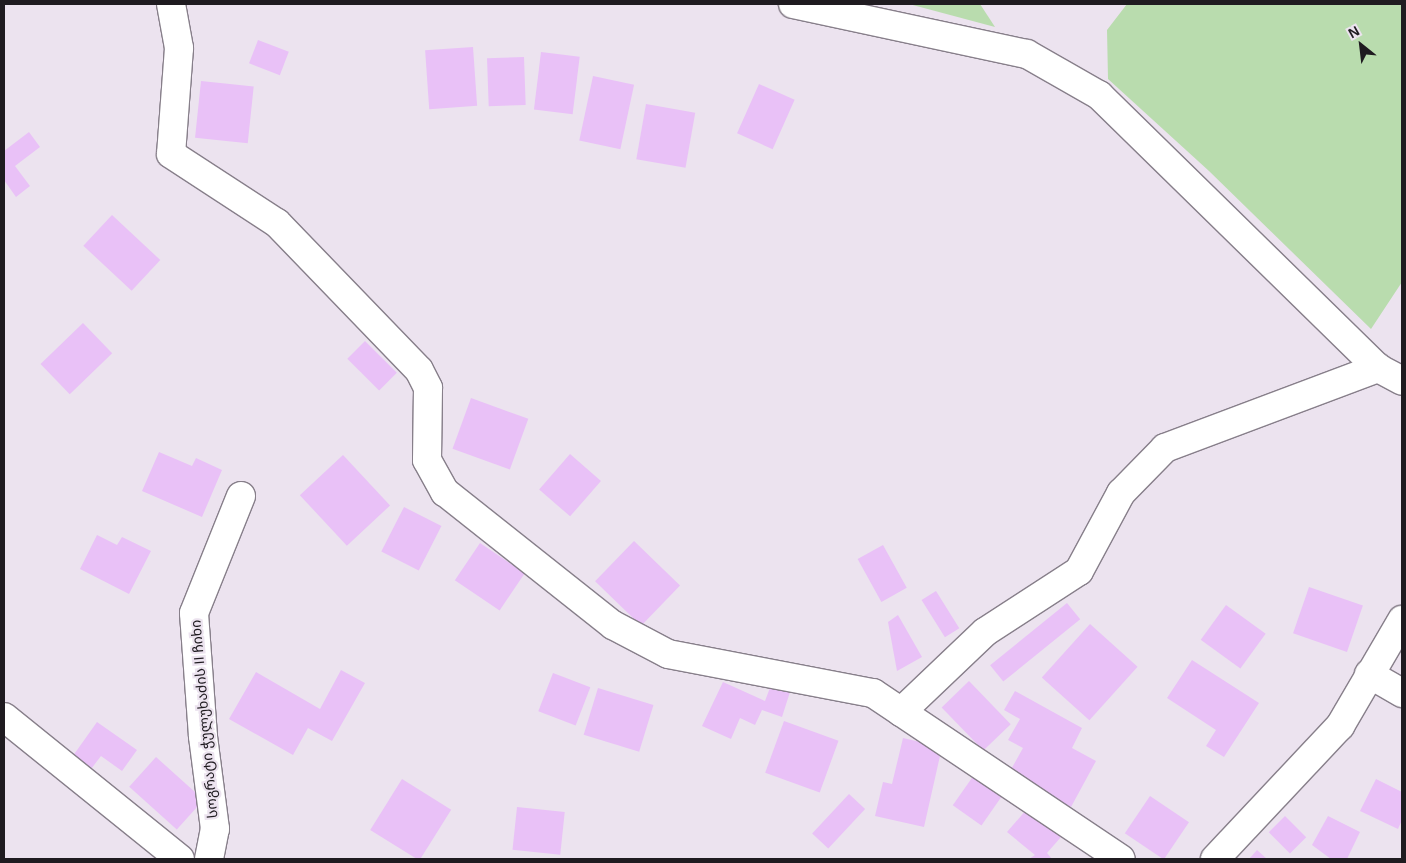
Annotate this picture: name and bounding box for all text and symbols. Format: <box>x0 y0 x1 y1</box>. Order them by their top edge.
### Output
north arrow <box>1336 20 1386 70</box>
text: N <box>1345 22 1362 41</box>
street label: სოგრატი ჭულუხაძის II ჩიხი <box>187 619 221 819</box>

